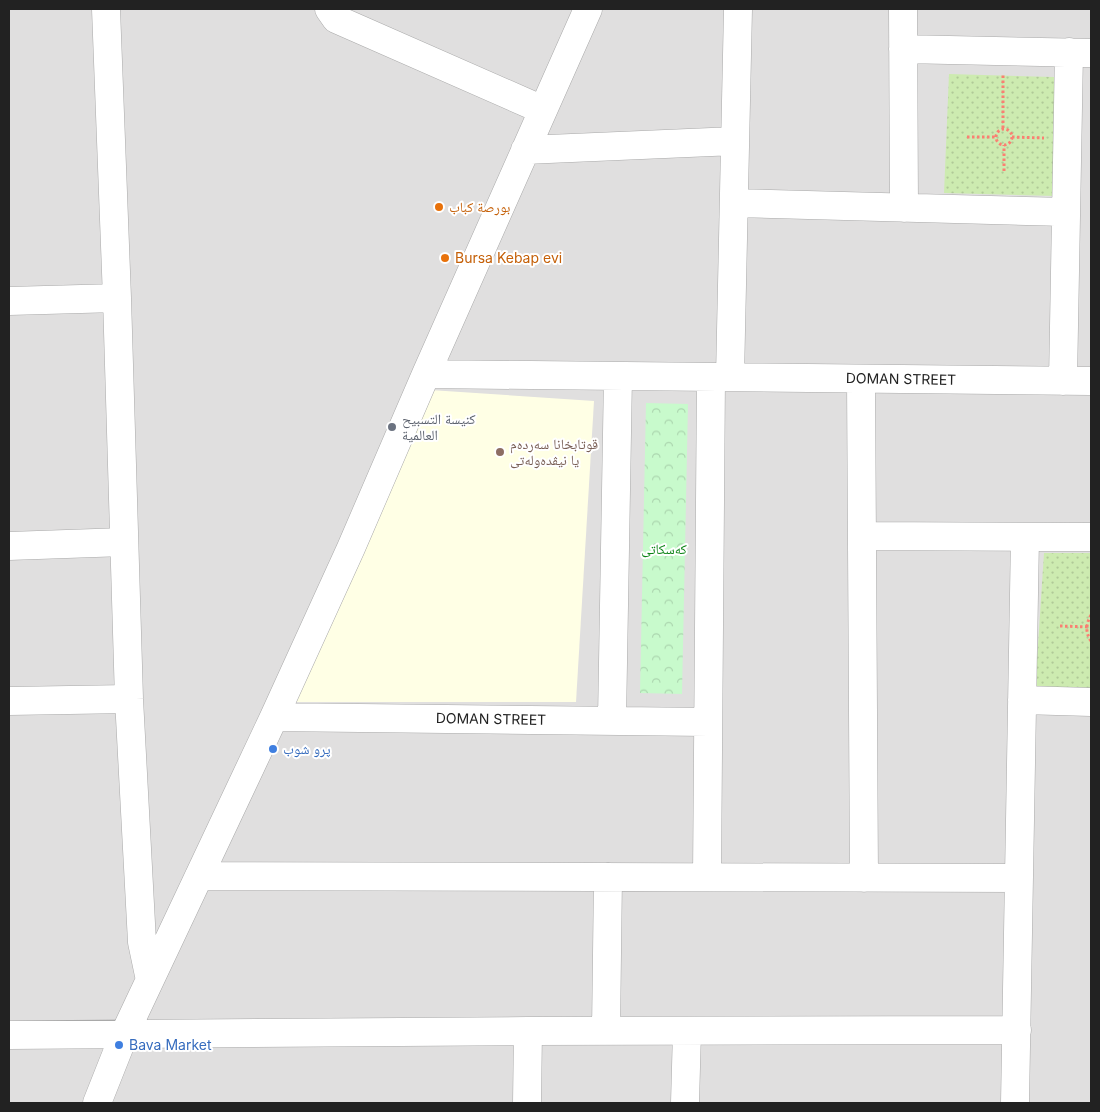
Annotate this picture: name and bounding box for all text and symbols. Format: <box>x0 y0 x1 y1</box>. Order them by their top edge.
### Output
place label: بورصة كباب <box>449 198 510 216</box>
marker: بورصة كباب <box>433 201 445 213</box>
place label: Bursa Kebap evi <box>455 249 562 266</box>
marker: Bursa Kebap evi <box>439 252 451 264</box>
street label: DOMAN STREET <box>846 369 956 388</box>
place label: كنيسة التسبيح العالمية <box>402 410 476 443</box>
marker: كنيسة التسبيح العالمية <box>386 421 398 433</box>
place label: قوتابخانا سەردەم یا نیڤدەولەتی <box>510 435 598 469</box>
marker: قوتابخانا سەردەم یا نیڤدەولەتی <box>494 446 506 458</box>
park label: کەسکاتی <box>641 540 687 558</box>
street label: DOMAN STREET <box>436 709 546 728</box>
place label: پرو شوب <box>283 740 331 758</box>
marker: پرو شوب <box>267 743 279 755</box>
place label: Bava Market <box>129 1036 212 1053</box>
marker: Bava Market <box>113 1039 125 1051</box>

